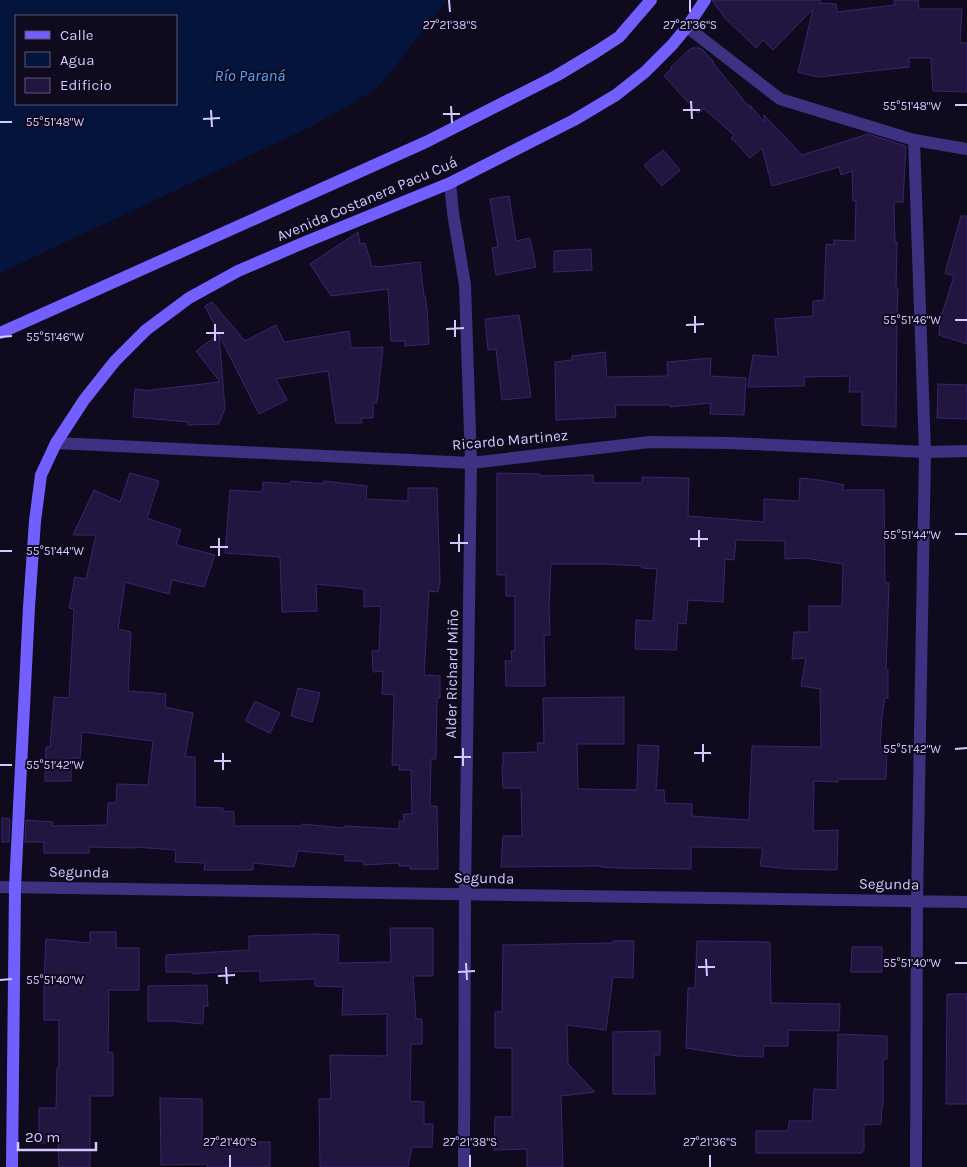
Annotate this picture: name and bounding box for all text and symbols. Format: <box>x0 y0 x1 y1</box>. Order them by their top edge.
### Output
legend <box>15 15 178 105</box>
text: 27°21'38"S <box>423 18 477 32</box>
text: 27°21'36"S <box>663 18 717 32</box>
text: Calle <box>60 26 94 44</box>
text: Agua <box>60 51 94 69</box>
water label: Río Paraná <box>215 66 285 85</box>
text: Edificio <box>60 76 112 94</box>
text: 55°51'48"W <box>883 99 941 113</box>
text: 55°51'48"W <box>26 115 84 129</box>
street label: Avenida Costanera Pacu Cuá <box>274 153 460 245</box>
text: 55°51'46"W <box>883 313 941 327</box>
text: 55°51'46"W <box>26 330 84 344</box>
street label: Ricardo Martinez <box>451 426 569 454</box>
text: 55°51'44"W <box>883 528 941 542</box>
text: 55°51'44"W <box>26 544 84 558</box>
street label: Alder Richard Miño <box>442 609 462 739</box>
text: 55°51'42"W <box>883 742 941 756</box>
text: 55°51'42"W <box>26 758 84 772</box>
street label: Segunda <box>49 862 109 882</box>
street label: Segunda <box>454 868 514 888</box>
street label: Segunda <box>859 874 919 894</box>
text: 55°51'40"W <box>883 956 941 970</box>
text: 55°51'40"W <box>26 973 84 987</box>
scale bar <box>18 1120 95 1152</box>
text: 20 m <box>25 1128 60 1146</box>
text: 27°21'40"S <box>203 1135 257 1149</box>
text: 27°21'38"S <box>443 1135 497 1149</box>
text: 27°21'36"S <box>683 1135 737 1149</box>

